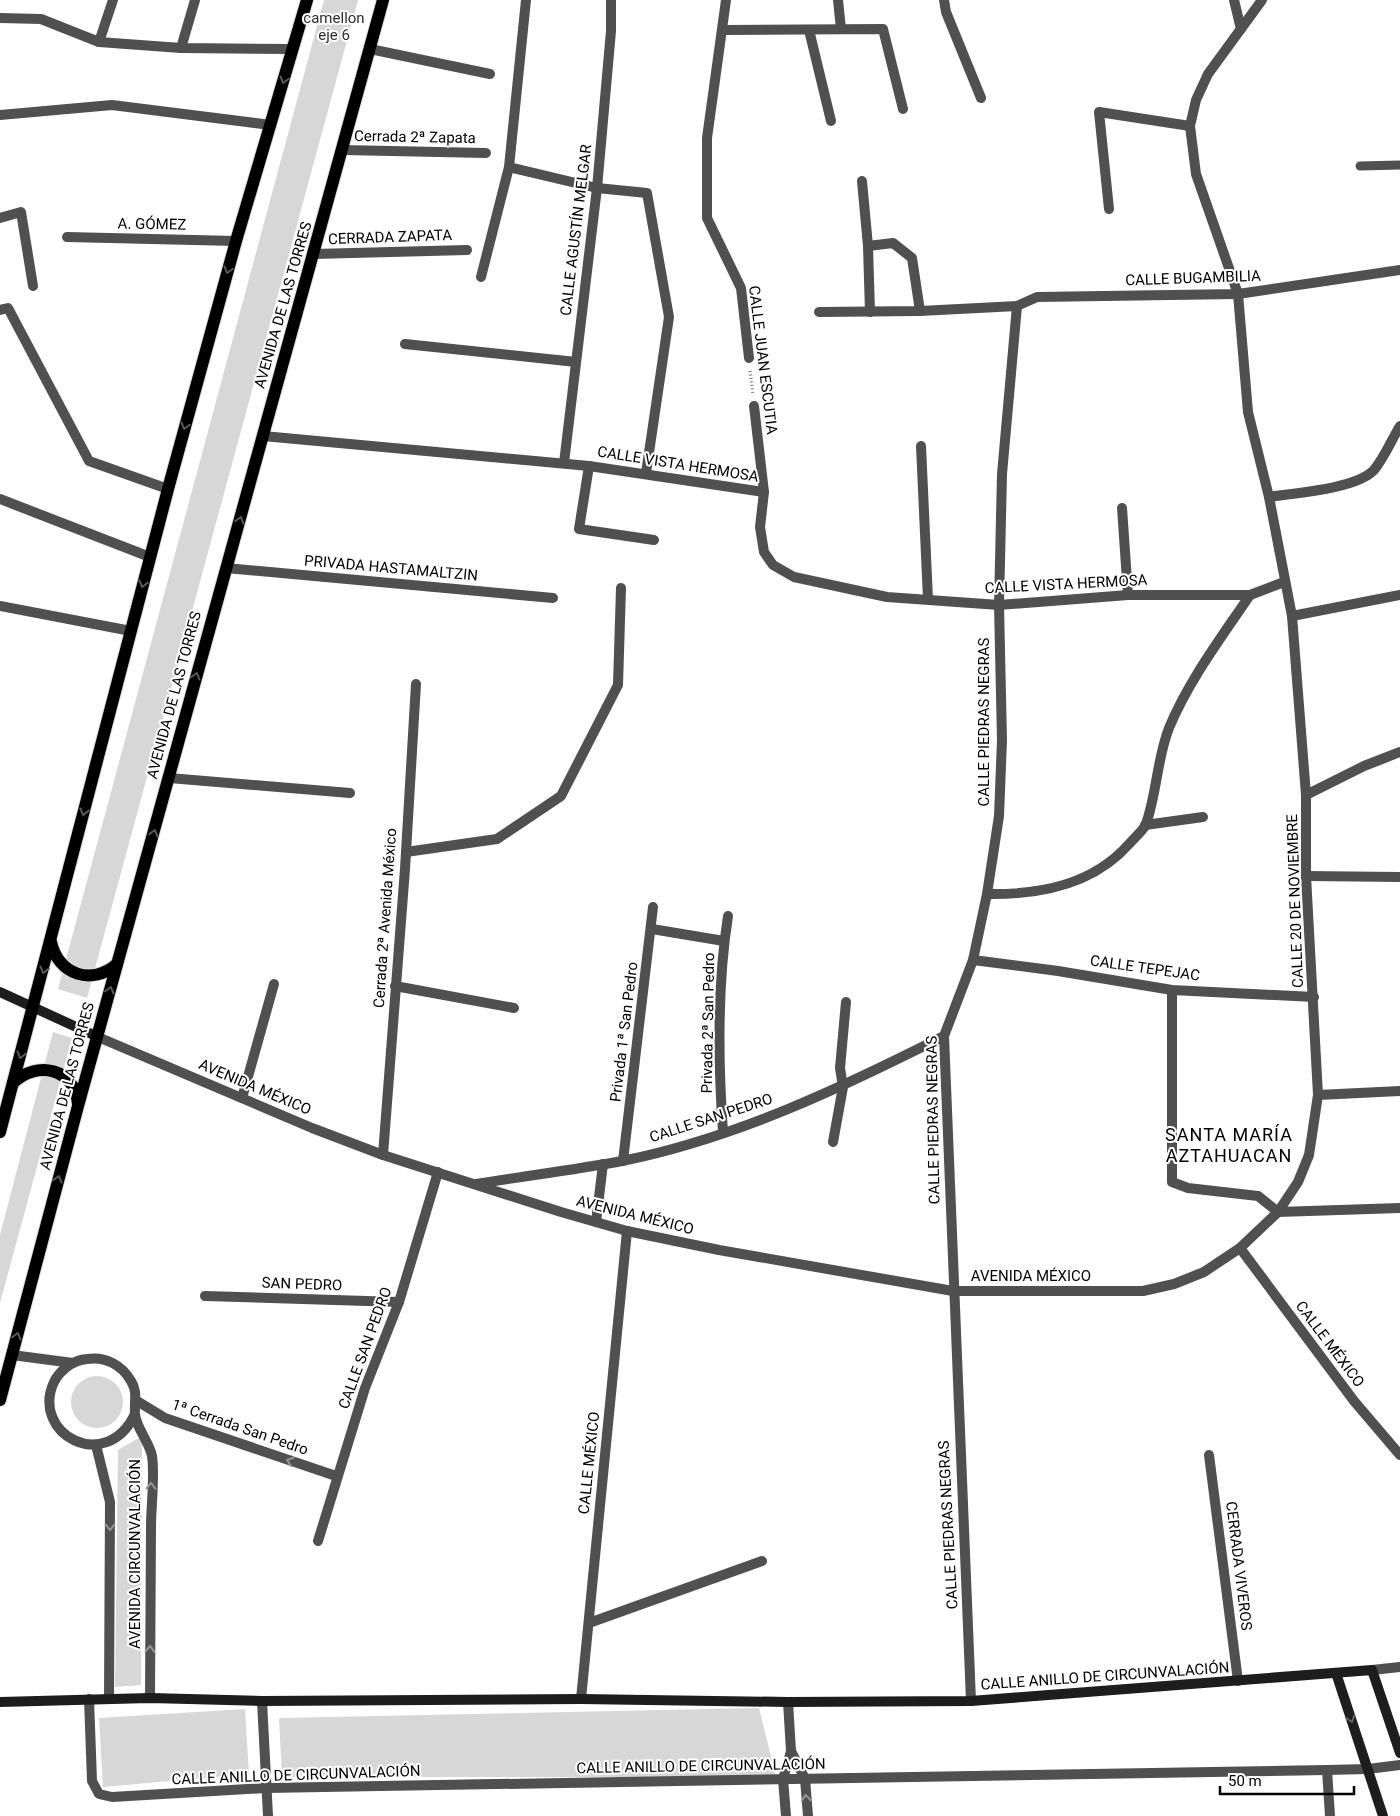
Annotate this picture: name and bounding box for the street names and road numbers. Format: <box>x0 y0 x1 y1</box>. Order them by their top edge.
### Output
street label: Cerrada 2ª Zapata <box>354 127 476 147</box>
street label: CALLE AGUSTÍN MELGAR <box>557 143 595 317</box>
street label: A. GÓMEZ <box>118 214 186 234</box>
street label: AVENIDA DE LAS TORRES <box>251 219 315 390</box>
street label: CERRADA ZAPATA <box>328 226 453 248</box>
street label: CALLE BUGAMBILIA <box>1125 267 1261 289</box>
street label: CALLE JUAN ESCUTIA <box>745 285 781 436</box>
street label: CALLE VISTA HERMOSA <box>596 442 760 486</box>
street label: PRIVADA HASTAMALTZIN <box>303 551 479 585</box>
street label: CALLE VISTA HERMOSA <box>984 571 1148 597</box>
street label: AVENIDA DE LAS TORRES <box>143 609 205 781</box>
street label: CALLE PIEDRAS NEGRAS <box>975 637 993 806</box>
street label: CALLE 20 DE NOVIEMBRE <box>1283 813 1307 988</box>
street label: Cerrada 2ª Avenida México <box>370 827 400 1009</box>
street label: CALLE TEPEJAC <box>1089 951 1201 985</box>
street label: Privada 2ª San Pedro <box>698 952 718 1094</box>
street label: Privada 1ª San Pedro <box>606 961 642 1103</box>
street label: AVENIDA DE LAS TORRES <box>36 1000 98 1172</box>
street label: CALLE PIEDRAS NEGRAS <box>923 1035 943 1205</box>
street label: AVENIDA MÉXICO <box>196 1055 314 1119</box>
street label: CALLE SAN PEDRO <box>647 1090 775 1146</box>
street label: AVENIDA MÉXICO <box>574 1192 696 1238</box>
street label: AVENIDA MÉXICO <box>971 1267 1091 1285</box>
street label: SAN PEDRO <box>261 1274 343 1294</box>
street label: CALLE SAN PEDRO <box>335 1285 395 1411</box>
street label: CALLE MÉXICO <box>1292 1297 1368 1391</box>
street label: 1ª Cerrada San Pedro <box>169 1395 311 1459</box>
street label: CALLE MÉXICO <box>575 1411 603 1515</box>
street label: CALLE PIEDRAS NEGRAS <box>935 1440 961 1610</box>
street label: AVENIDA CIRCUNVALACIÓN <box>126 1459 144 1649</box>
street label: CERRADA VIVEROS <box>1222 1500 1256 1632</box>
street label: CALLE ANILLO DE CIRCUNVALACIÓN <box>980 1658 1230 1694</box>
street label: CALLE ANILLO DE CIRCUNVALACIÓN <box>576 1755 826 1777</box>
street label: CALLE ANILLO DE CIRCUNVALACIÓN <box>171 1762 421 1788</box>

